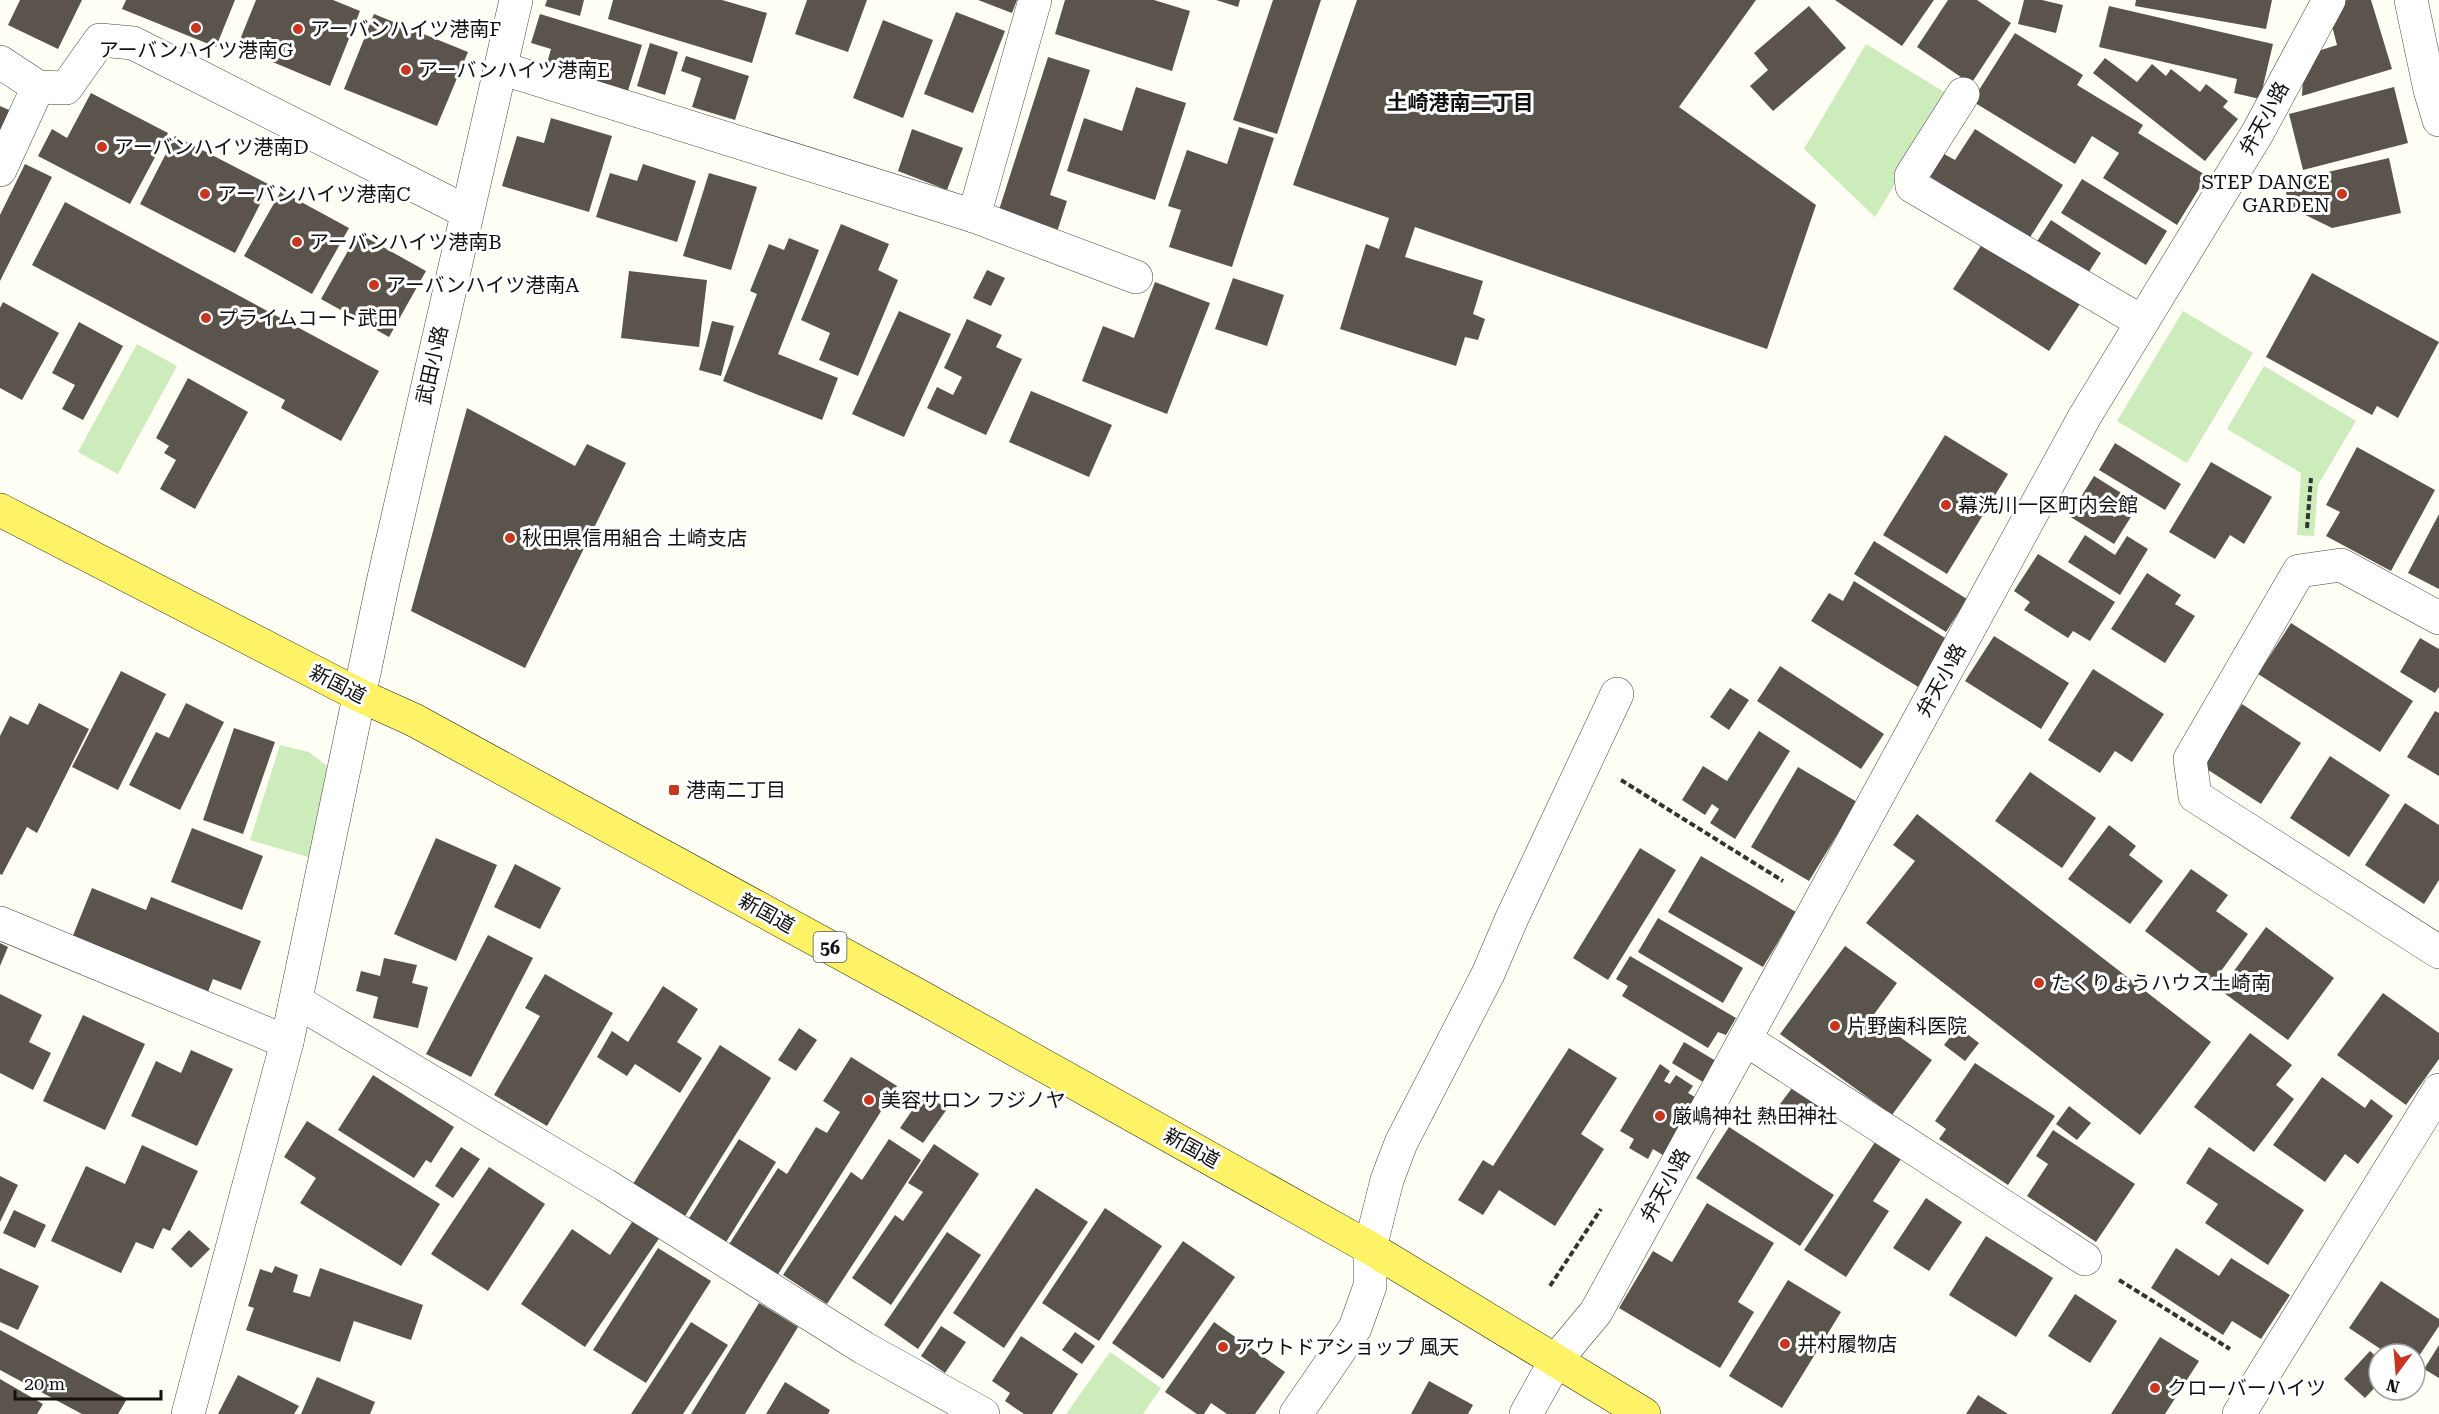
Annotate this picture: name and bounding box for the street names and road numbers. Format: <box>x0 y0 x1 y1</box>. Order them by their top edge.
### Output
street label: 弁天小路 <box>2234 77 2294 159</box>
street label: 武田小路 <box>411 323 453 407</box>
street label: 弁天小路 <box>1911 639 1971 721</box>
street label: 新国道 <box>306 660 370 708</box>
street label: 新国道 <box>735 888 799 938</box>
road number: 56 <box>814 932 846 962</box>
street label: 新国道 <box>1160 1123 1224 1173</box>
street label: 弁天小路 <box>1635 1144 1695 1226</box>

